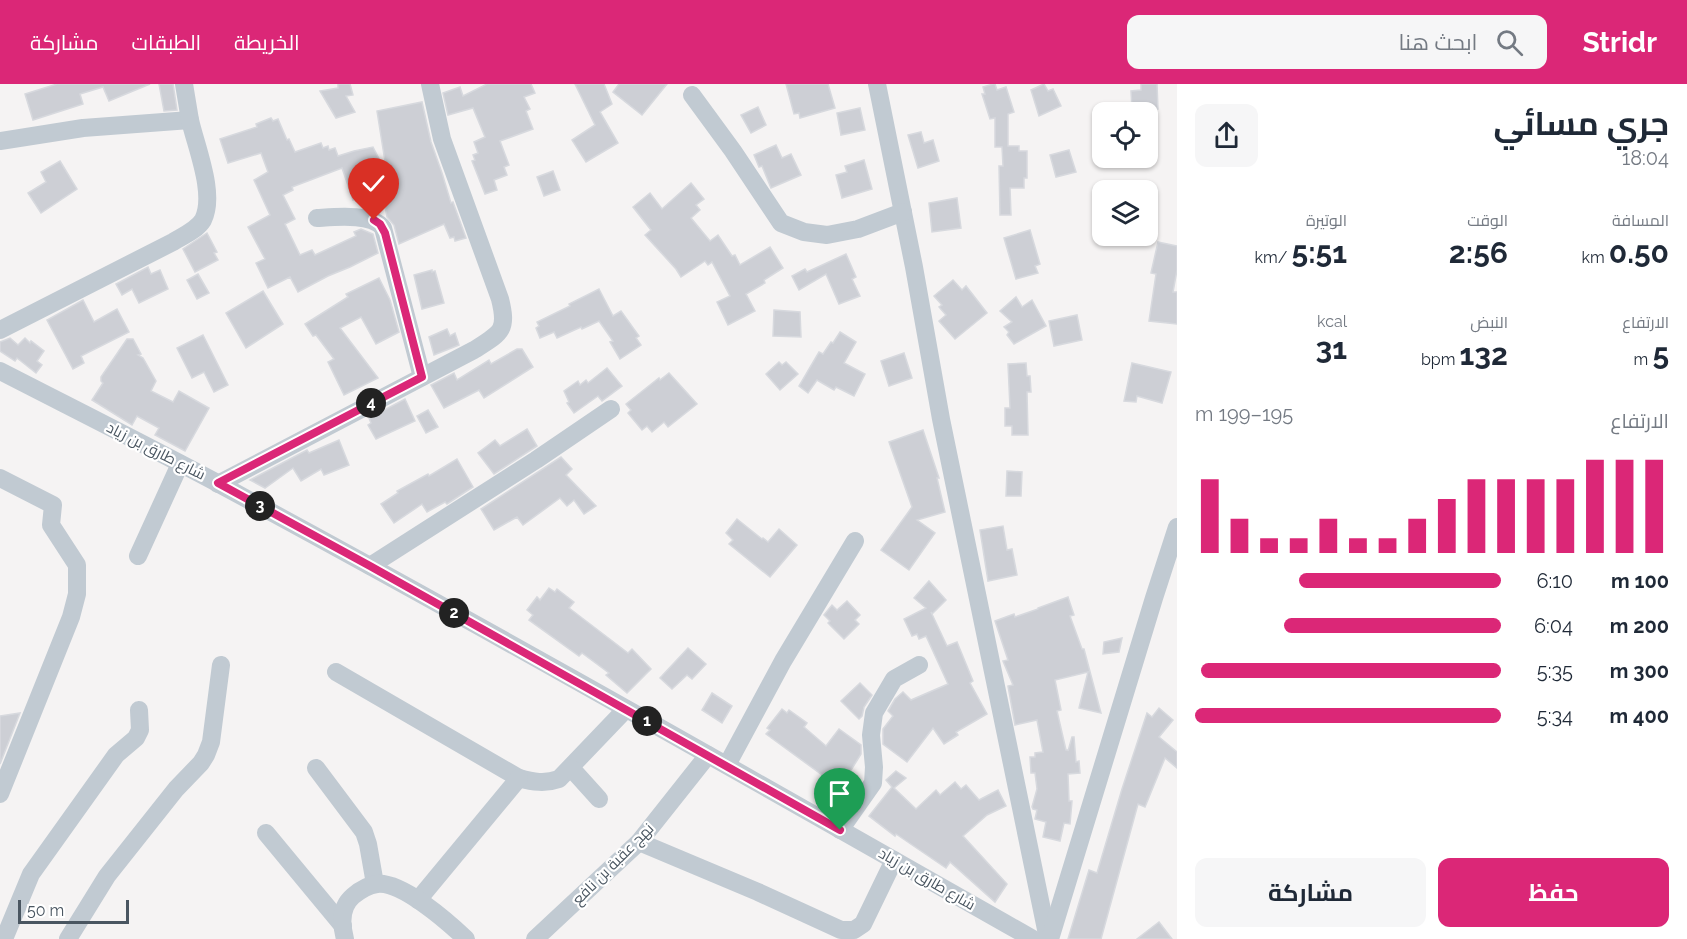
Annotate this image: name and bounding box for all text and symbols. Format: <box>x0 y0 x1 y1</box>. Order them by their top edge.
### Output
search box <box>1127 15 1547 69</box>
icon: search <box>1493 26 1526 59</box>
text: Stridr <box>1583 26 1657 59</box>
text: ابحث هنا <box>1398 29 1478 55</box>
text: مشاركة <box>30 30 99 55</box>
text: الطبقات <box>132 30 201 55</box>
text: الخريطة <box>234 30 300 55</box>
map controls <box>1092 102 1158 246</box>
button: locate <box>1092 102 1158 168</box>
button: share <box>1195 104 1258 167</box>
text: جري مسائي <box>1494 104 1669 143</box>
text: 18:04 <box>1622 146 1669 170</box>
pin <box>348 158 399 220</box>
icon: check <box>357 167 390 200</box>
button: layers <box>1092 180 1158 246</box>
text: الوتيرة <box>1306 211 1347 230</box>
text: الوقت <box>1467 211 1508 230</box>
text: المسافة <box>1612 211 1669 230</box>
text: 5:51 <box>1292 235 1347 270</box>
text: 2:56 <box>1449 235 1508 270</box>
text: 0.50 <box>1609 235 1669 270</box>
text: /km <box>1255 248 1292 267</box>
text: km <box>1582 248 1609 267</box>
text: kcal <box>1317 312 1347 331</box>
text: النبض <box>1470 313 1508 332</box>
text: الارتفاع <box>1622 313 1669 332</box>
text: 31 <box>1315 331 1347 366</box>
text: 132 <box>1460 337 1508 372</box>
text: 5 <box>1652 337 1669 372</box>
text: bpm <box>1421 350 1460 369</box>
text: m <box>1634 350 1652 369</box>
pin: 4 <box>356 388 386 418</box>
text: 4 <box>366 393 376 412</box>
text: 195–199 m <box>1195 402 1293 426</box>
text: الارتفاع <box>1610 409 1669 433</box>
street label: شارع طارق بن زياد <box>103 418 208 485</box>
pin: 3 <box>245 491 275 521</box>
text: 3 <box>256 496 264 515</box>
text: 6:10 <box>1536 569 1573 593</box>
text: 100 m <box>1611 569 1669 593</box>
pin: 2 <box>439 598 469 628</box>
text: 2 <box>449 603 459 622</box>
text: 6:04 <box>1534 614 1573 638</box>
text: 200 m <box>1610 614 1669 638</box>
text: 5:35 <box>1537 659 1573 683</box>
text: 300 m <box>1610 659 1669 683</box>
text: 5:34 <box>1537 704 1573 728</box>
text: 400 m <box>1610 704 1669 728</box>
pin: 1 <box>632 706 662 736</box>
text: 1 <box>643 711 651 730</box>
pin <box>814 768 865 830</box>
icon: arrive <box>823 777 856 810</box>
street label: نهج عقبة بن نافع <box>569 820 659 910</box>
street label: شارع طارق بن زياد <box>875 844 978 916</box>
button: مشاركة <box>1195 858 1426 927</box>
button: حفظ <box>1438 858 1669 927</box>
scale bar <box>18 897 129 924</box>
text: 50 m <box>27 901 64 920</box>

